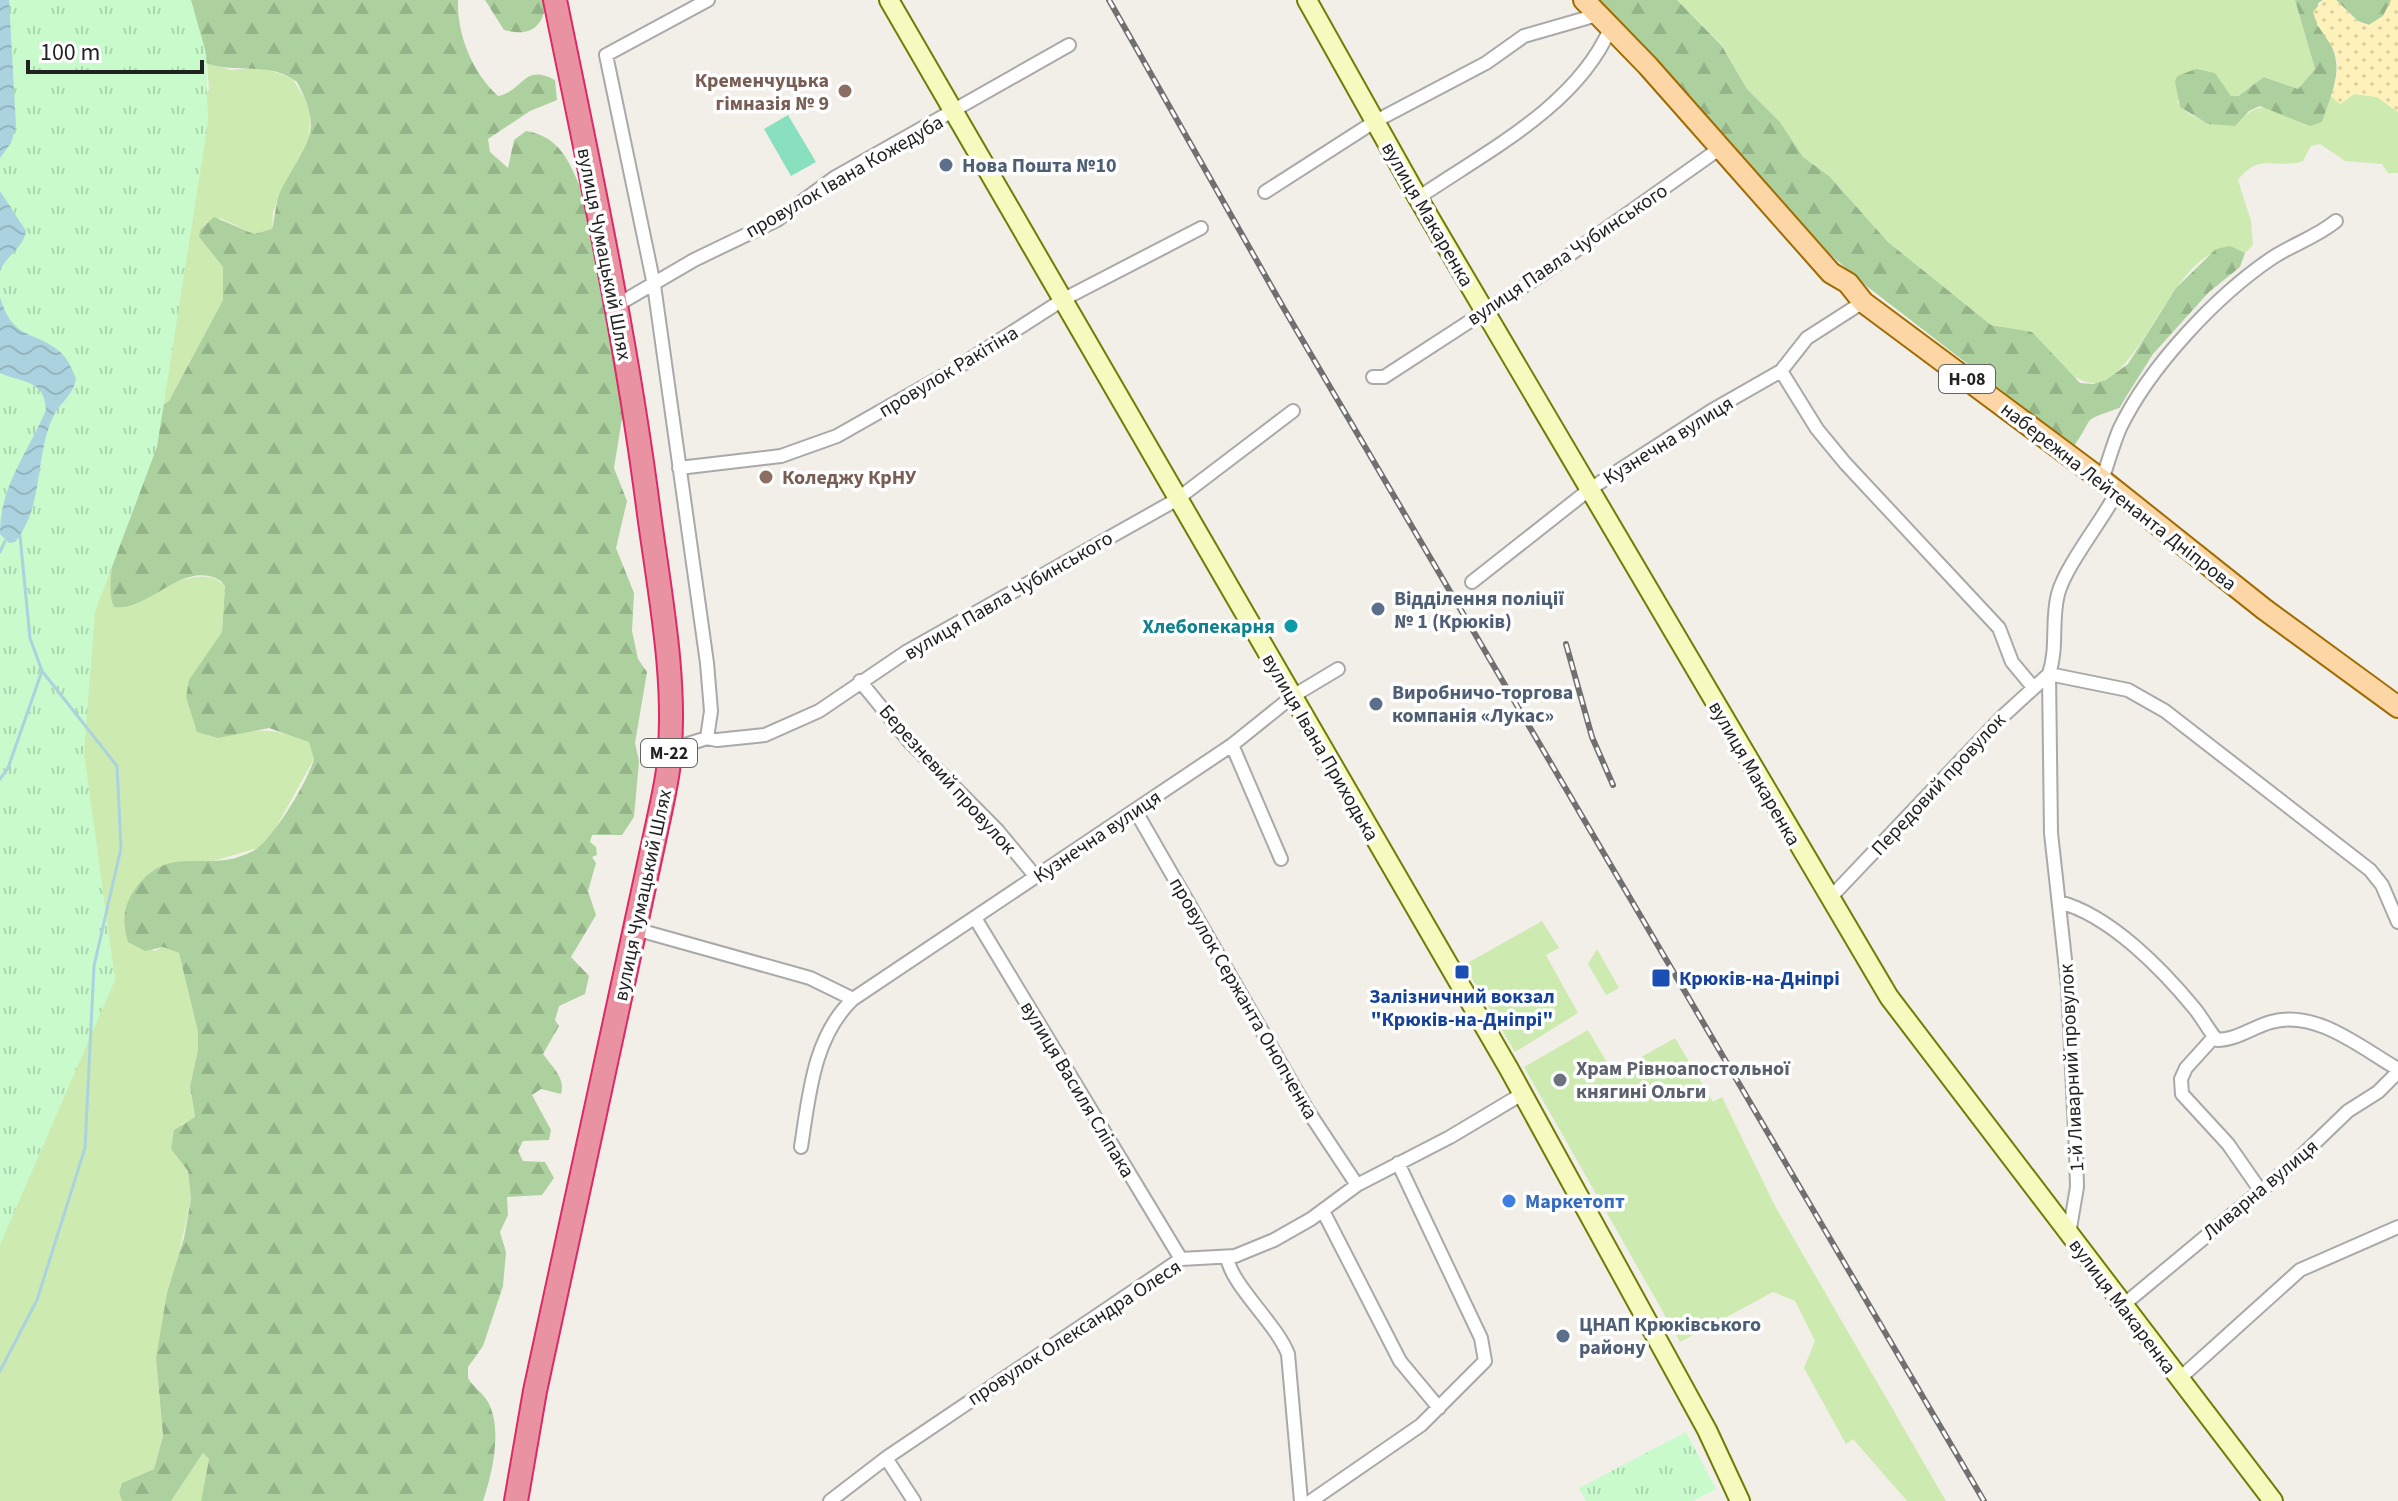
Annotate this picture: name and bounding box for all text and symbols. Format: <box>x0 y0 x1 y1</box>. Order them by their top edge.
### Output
scale bar <box>28 24 202 74</box>
text: 100 m <box>40 35 100 70</box>
place label: Кременчуцька гімназія № 9 <box>695 67 829 118</box>
marker: Кременчуцька гімназія № 9 <box>836 82 854 100</box>
street label: провулок Івана Кожедуба <box>740 109 949 245</box>
street label: вулиця Макаренка <box>1374 137 1480 292</box>
street label: вулиця Чумацький Шлях <box>570 146 638 363</box>
place label: Нова Пошта №10 <box>962 152 1117 180</box>
marker: Нова Пошта №10 <box>937 156 955 174</box>
street label: вулиця Павла Чубинського <box>1462 177 1674 333</box>
street label: провулок Ракітіна <box>873 319 1024 425</box>
road number: Н-08 <box>1939 365 1995 393</box>
street label: Кузнечна вулиця <box>1598 390 1739 492</box>
street label: набережна Лейтенанта Дніпрова <box>1995 396 2242 598</box>
place label: Коледжу КрНУ <box>782 464 917 492</box>
marker: Коледжу КрНУ <box>757 468 775 486</box>
street label: вулиця Павла Чубинського <box>899 525 1118 667</box>
place label: Відділення поліції № 1 (Крюків) <box>1394 585 1564 636</box>
marker: Відділення поліції № 1 (Крюків) <box>1369 600 1387 618</box>
place label: Хлебопекарня <box>1142 613 1275 641</box>
marker: Хлебопекарня <box>1282 617 1300 635</box>
street label: вулиця Івана Приходька <box>1255 649 1385 846</box>
place label: Виробничо-торгова компанія «Лукас» <box>1392 679 1573 730</box>
marker: Виробничо-торгова компанія «Лукас» <box>1367 695 1385 713</box>
street label: вулиця Макаренка <box>1701 696 1807 851</box>
street label: Березневий провулок <box>872 699 1022 861</box>
street label: Передовий провулок <box>1865 707 2012 862</box>
road number: М-22 <box>641 739 697 767</box>
street label: Кузнечна вулиця <box>1028 784 1167 890</box>
street label: вулиця Чумацький Шлях <box>607 787 679 1004</box>
street label: провулок Сержанта Онопченка <box>1162 872 1324 1125</box>
marker: Залізничний вокзал "Крюкiв-на-Днiпрi" <box>1453 963 1471 981</box>
street label: 1-й Ливарний провулок <box>2053 963 2091 1173</box>
place label: Крюків-на-Дніпрі <box>1679 965 1840 993</box>
marker: Крюків-на-Дніпрі <box>1650 967 1672 989</box>
place label: Залізничний вокзал "Крюкiв-на-Днiпрi" <box>1369 983 1555 1034</box>
street label: вулиця Василя Сліпака <box>1013 996 1141 1183</box>
place label: Храм Рівноапостольної княгині Ольги <box>1576 1055 1791 1106</box>
marker: Храм Рівноапостольної княгині Ольги <box>1551 1071 1569 1089</box>
street label: Ливарна вулиця <box>2197 1133 2325 1247</box>
place label: Маркетопт <box>1525 1188 1625 1216</box>
marker: Маркетопт <box>1500 1192 1518 1210</box>
street label: вулиця Макаренка <box>2062 1233 2182 1380</box>
street label: провулок Олександра Олеся <box>962 1253 1187 1413</box>
place label: ЦНАП Крюківського району <box>1579 1311 1761 1362</box>
marker: ЦНАП Крюківського району <box>1554 1327 1572 1345</box>

